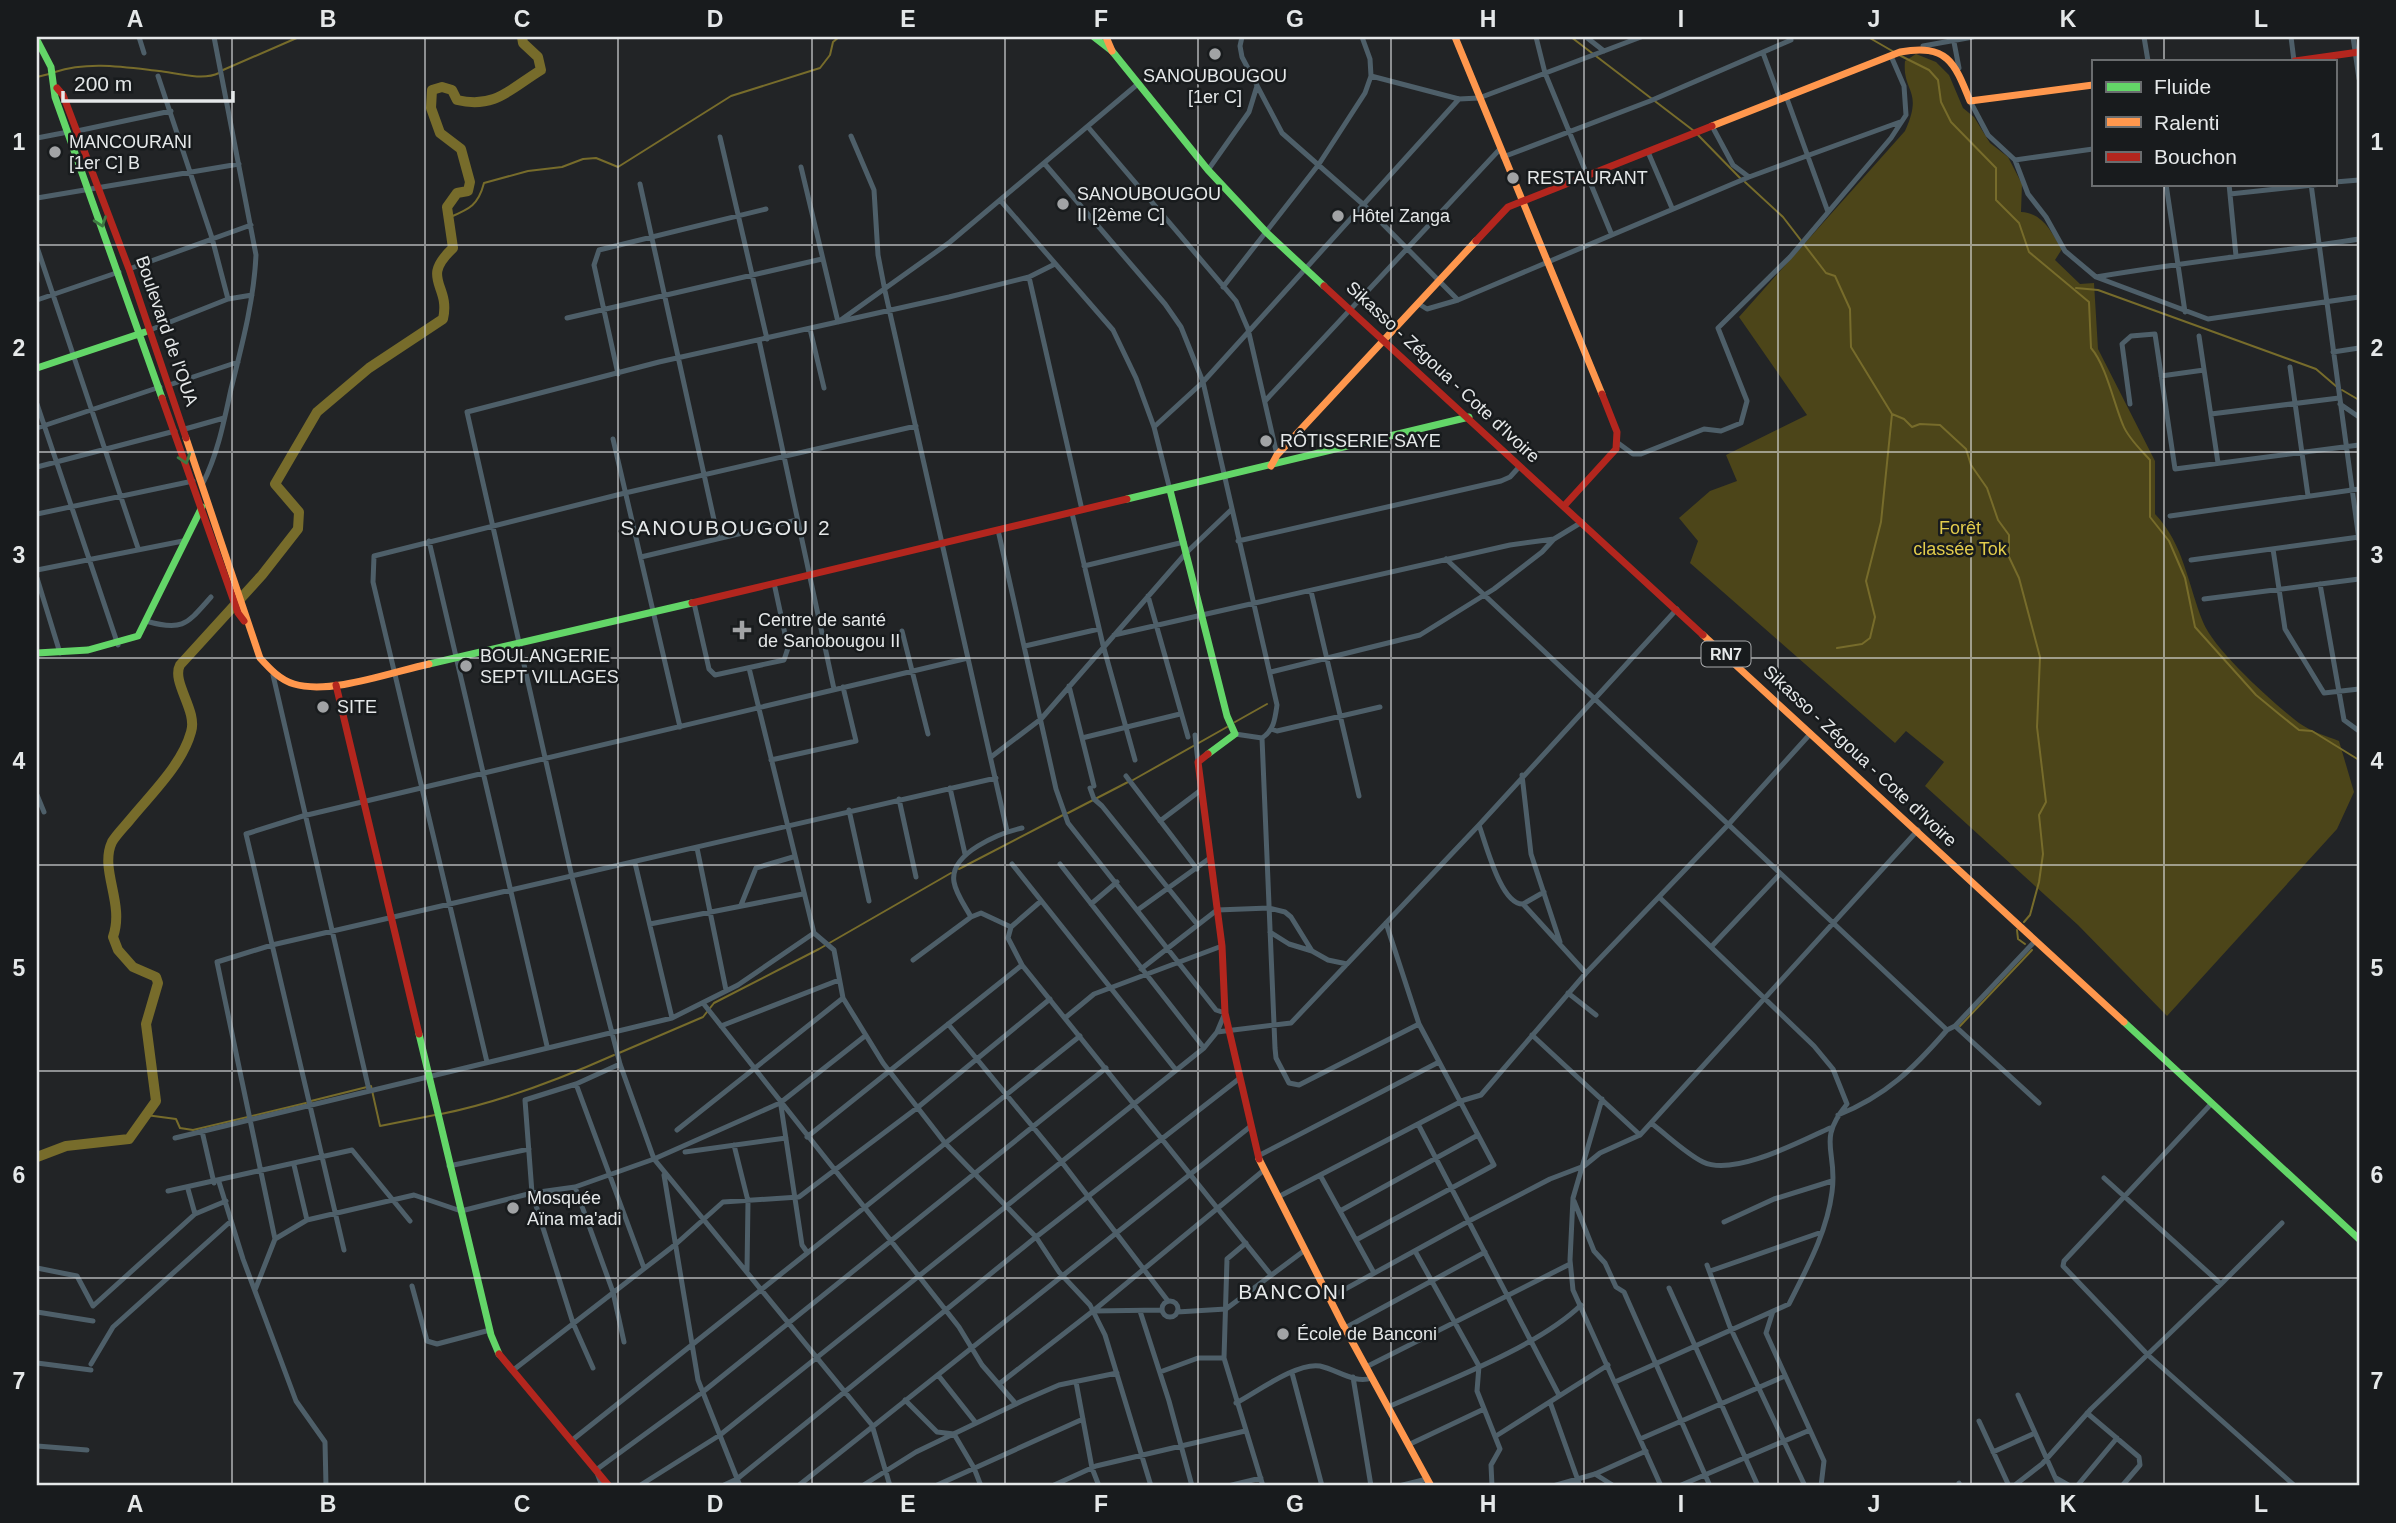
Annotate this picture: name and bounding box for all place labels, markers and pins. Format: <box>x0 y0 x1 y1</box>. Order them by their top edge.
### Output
marker: SANOUBOUGOU [1er C] <box>1207 46 1223 62</box>
place label: SANOUBOUGOU [1er C] <box>1143 66 1287 107</box>
place label: MANCOURANI [1er C] B <box>69 132 192 173</box>
marker: MANCOURANI [1er C] B <box>47 144 63 160</box>
place label: RESTAURANT <box>1527 168 1648 188</box>
marker: RESTAURANT <box>1505 170 1521 186</box>
place label: SANOUBOUGOU II [2ème C] <box>1077 184 1221 225</box>
marker: SANOUBOUGOU II [2ème C] <box>1055 196 1071 212</box>
place label: Hôtel Zanga <box>1352 206 1451 226</box>
marker: Hôtel Zanga <box>1330 208 1346 224</box>
place label: RÔTISSERIE SAYE <box>1280 430 1441 451</box>
marker: RÔTISSERIE SAYE <box>1258 433 1274 449</box>
place label: Centre de santé de Sanobougou II <box>758 610 900 651</box>
marker: Centre de santé de Sanobougou II <box>732 620 752 640</box>
place label: BOULANGERIE SEPT VILLAGES <box>480 646 619 687</box>
marker: BOULANGERIE SEPT VILLAGES <box>458 658 474 674</box>
place label: SITE <box>337 697 377 717</box>
marker: SITE <box>315 699 331 715</box>
place label: Mosquée Aïna ma'adi <box>527 1188 622 1229</box>
marker: Mosquée Aïna ma'adi <box>505 1200 521 1216</box>
place label: École de Banconi <box>1297 1324 1437 1344</box>
marker: École de Banconi <box>1275 1326 1291 1342</box>

